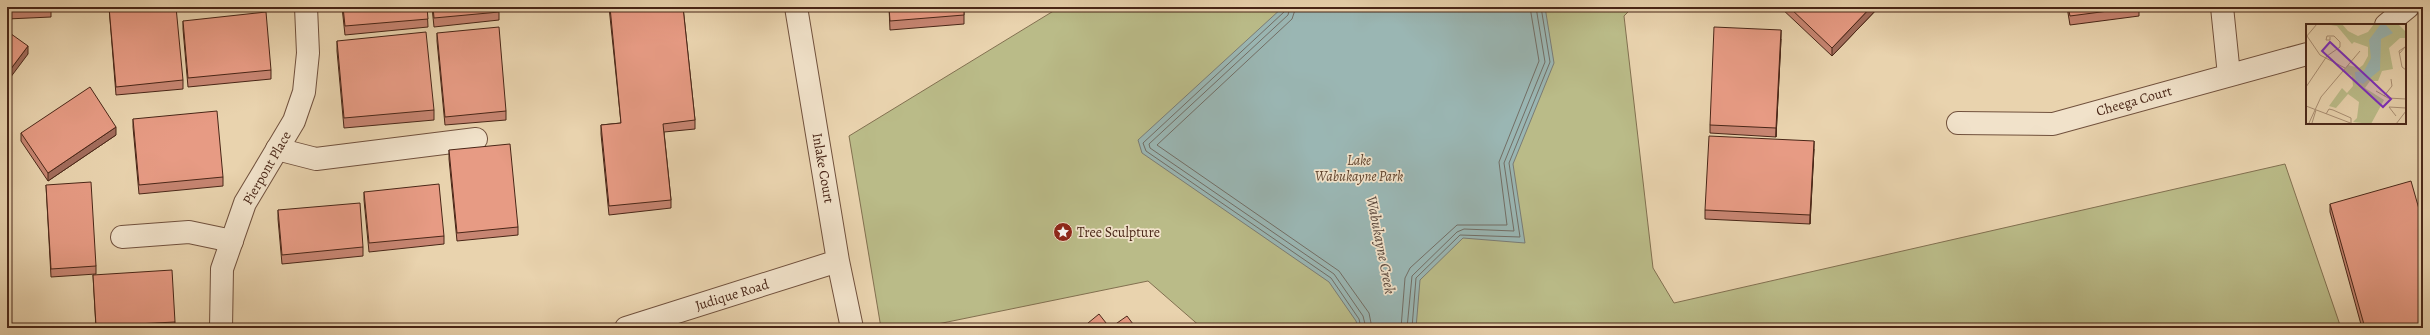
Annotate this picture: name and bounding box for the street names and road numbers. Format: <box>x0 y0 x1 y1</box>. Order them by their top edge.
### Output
street label: Cheega Court <box>2094 81 2174 121</box>
street label: Pierpont Place <box>238 128 296 208</box>
street label: Inlake Court <box>807 131 839 205</box>
street label: Judique Road <box>693 275 772 315</box>

